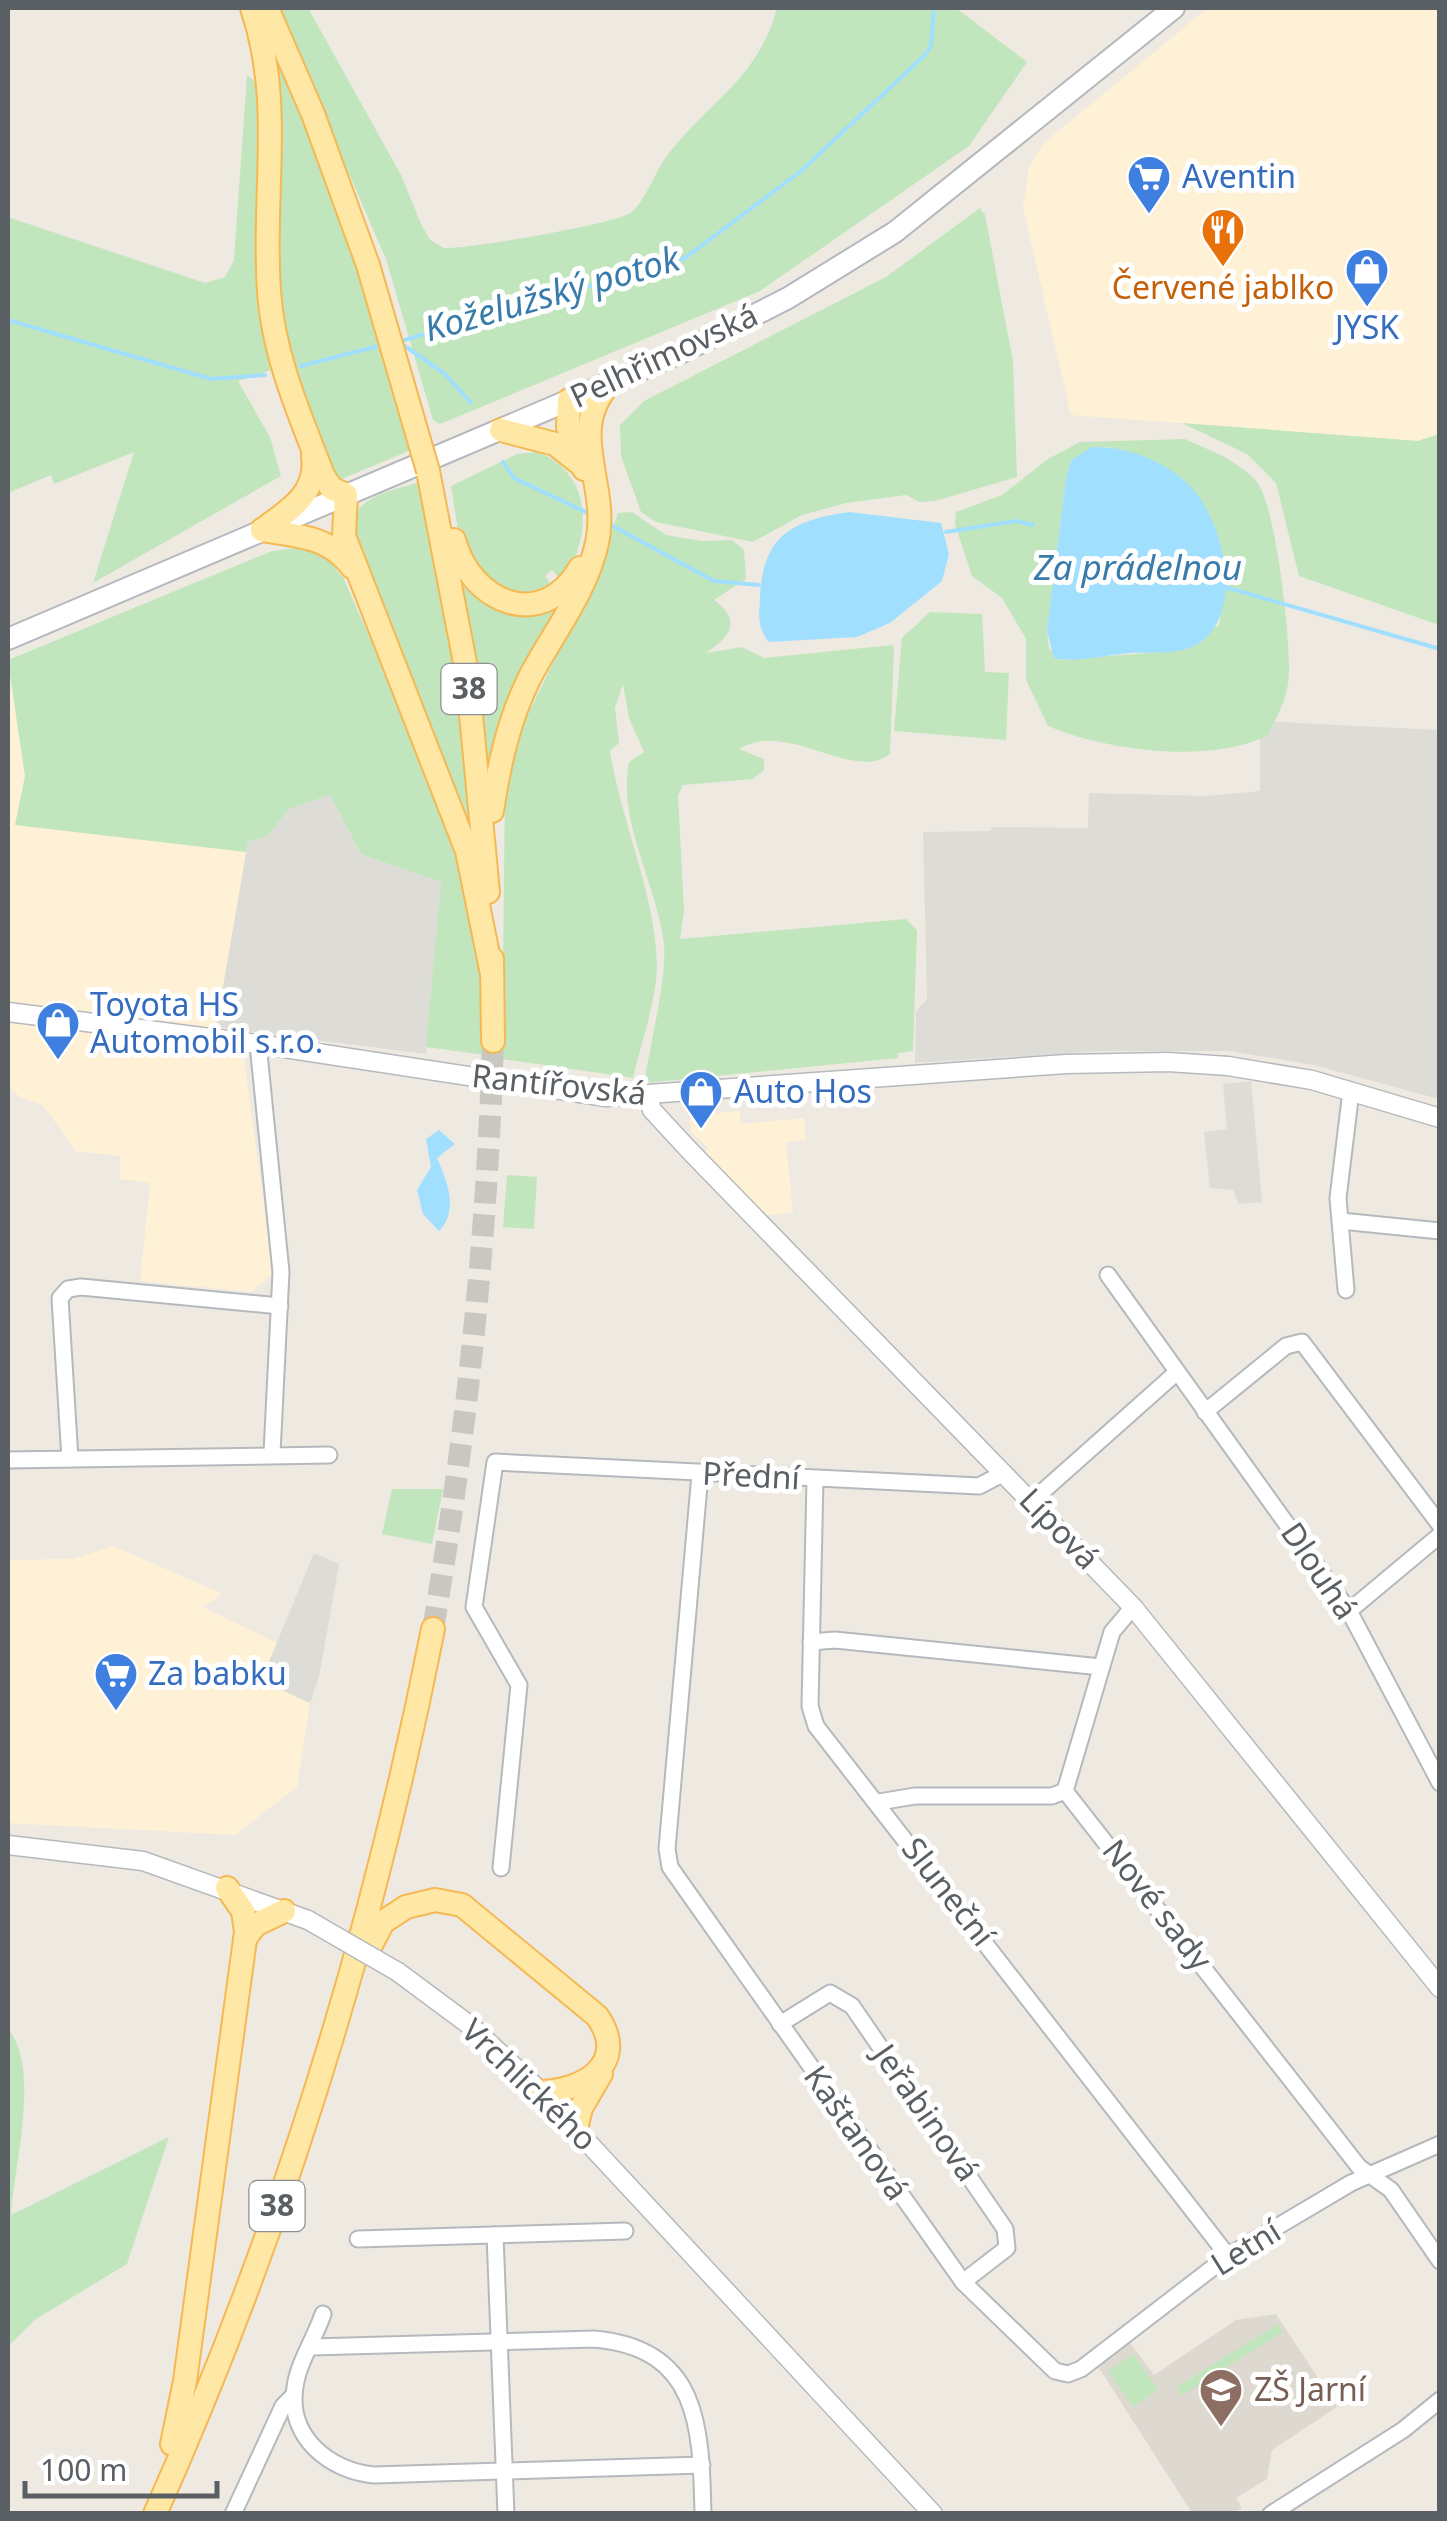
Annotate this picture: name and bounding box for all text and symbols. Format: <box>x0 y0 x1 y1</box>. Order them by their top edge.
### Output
supermarket icon: Aventin <box>1126 154 1172 215</box>
place label: Aventin <box>1182 154 1296 197</box>
restaurant icon: Červené jablko <box>1200 207 1246 268</box>
water label: Koželužský potok <box>418 233 686 351</box>
shop icon: JYSK <box>1344 247 1390 308</box>
place label: Červené jablko <box>1112 265 1334 308</box>
street label: Pelhřimovská <box>563 292 764 417</box>
place label: JYSK <box>1332 305 1399 348</box>
water label: Za prádelnou <box>1033 543 1242 590</box>
road number: 38 <box>442 664 496 714</box>
place label: Toyota HS Automobil s.r.o. <box>90 982 323 1062</box>
shop icon: Toyota HS Automobil s.r.o. <box>35 1000 81 1061</box>
street label: Rantířovská <box>470 1053 649 1114</box>
shop icon: Auto Hos <box>678 1069 724 1130</box>
place label: Auto Hos <box>734 1069 872 1112</box>
street label: Přední <box>701 1450 802 1499</box>
street label: Lípová <box>1011 1478 1109 1578</box>
street label: Dlouhá <box>1272 1513 1368 1627</box>
supermarket icon: Za babku <box>93 1651 139 1712</box>
place label: Za babku <box>148 1651 287 1694</box>
street label: Sluneční <box>893 1828 1006 1955</box>
street label: Nové sady <box>1094 1830 1223 1979</box>
street label: Vrchlického <box>453 2008 607 2159</box>
street label: Jeřabinová <box>863 2033 990 2189</box>
street label: Kaštanová <box>795 2056 919 2208</box>
road number: 38 <box>250 2181 304 2231</box>
street label: Letní <box>1202 2208 1289 2285</box>
school or university icon: ZŠ Jarní <box>1198 2367 1244 2428</box>
place label: ZŠ Jarní <box>1254 2367 1367 2410</box>
scale bar <box>25 2436 218 2498</box>
text: 100 m <box>40 2449 127 2490</box>

